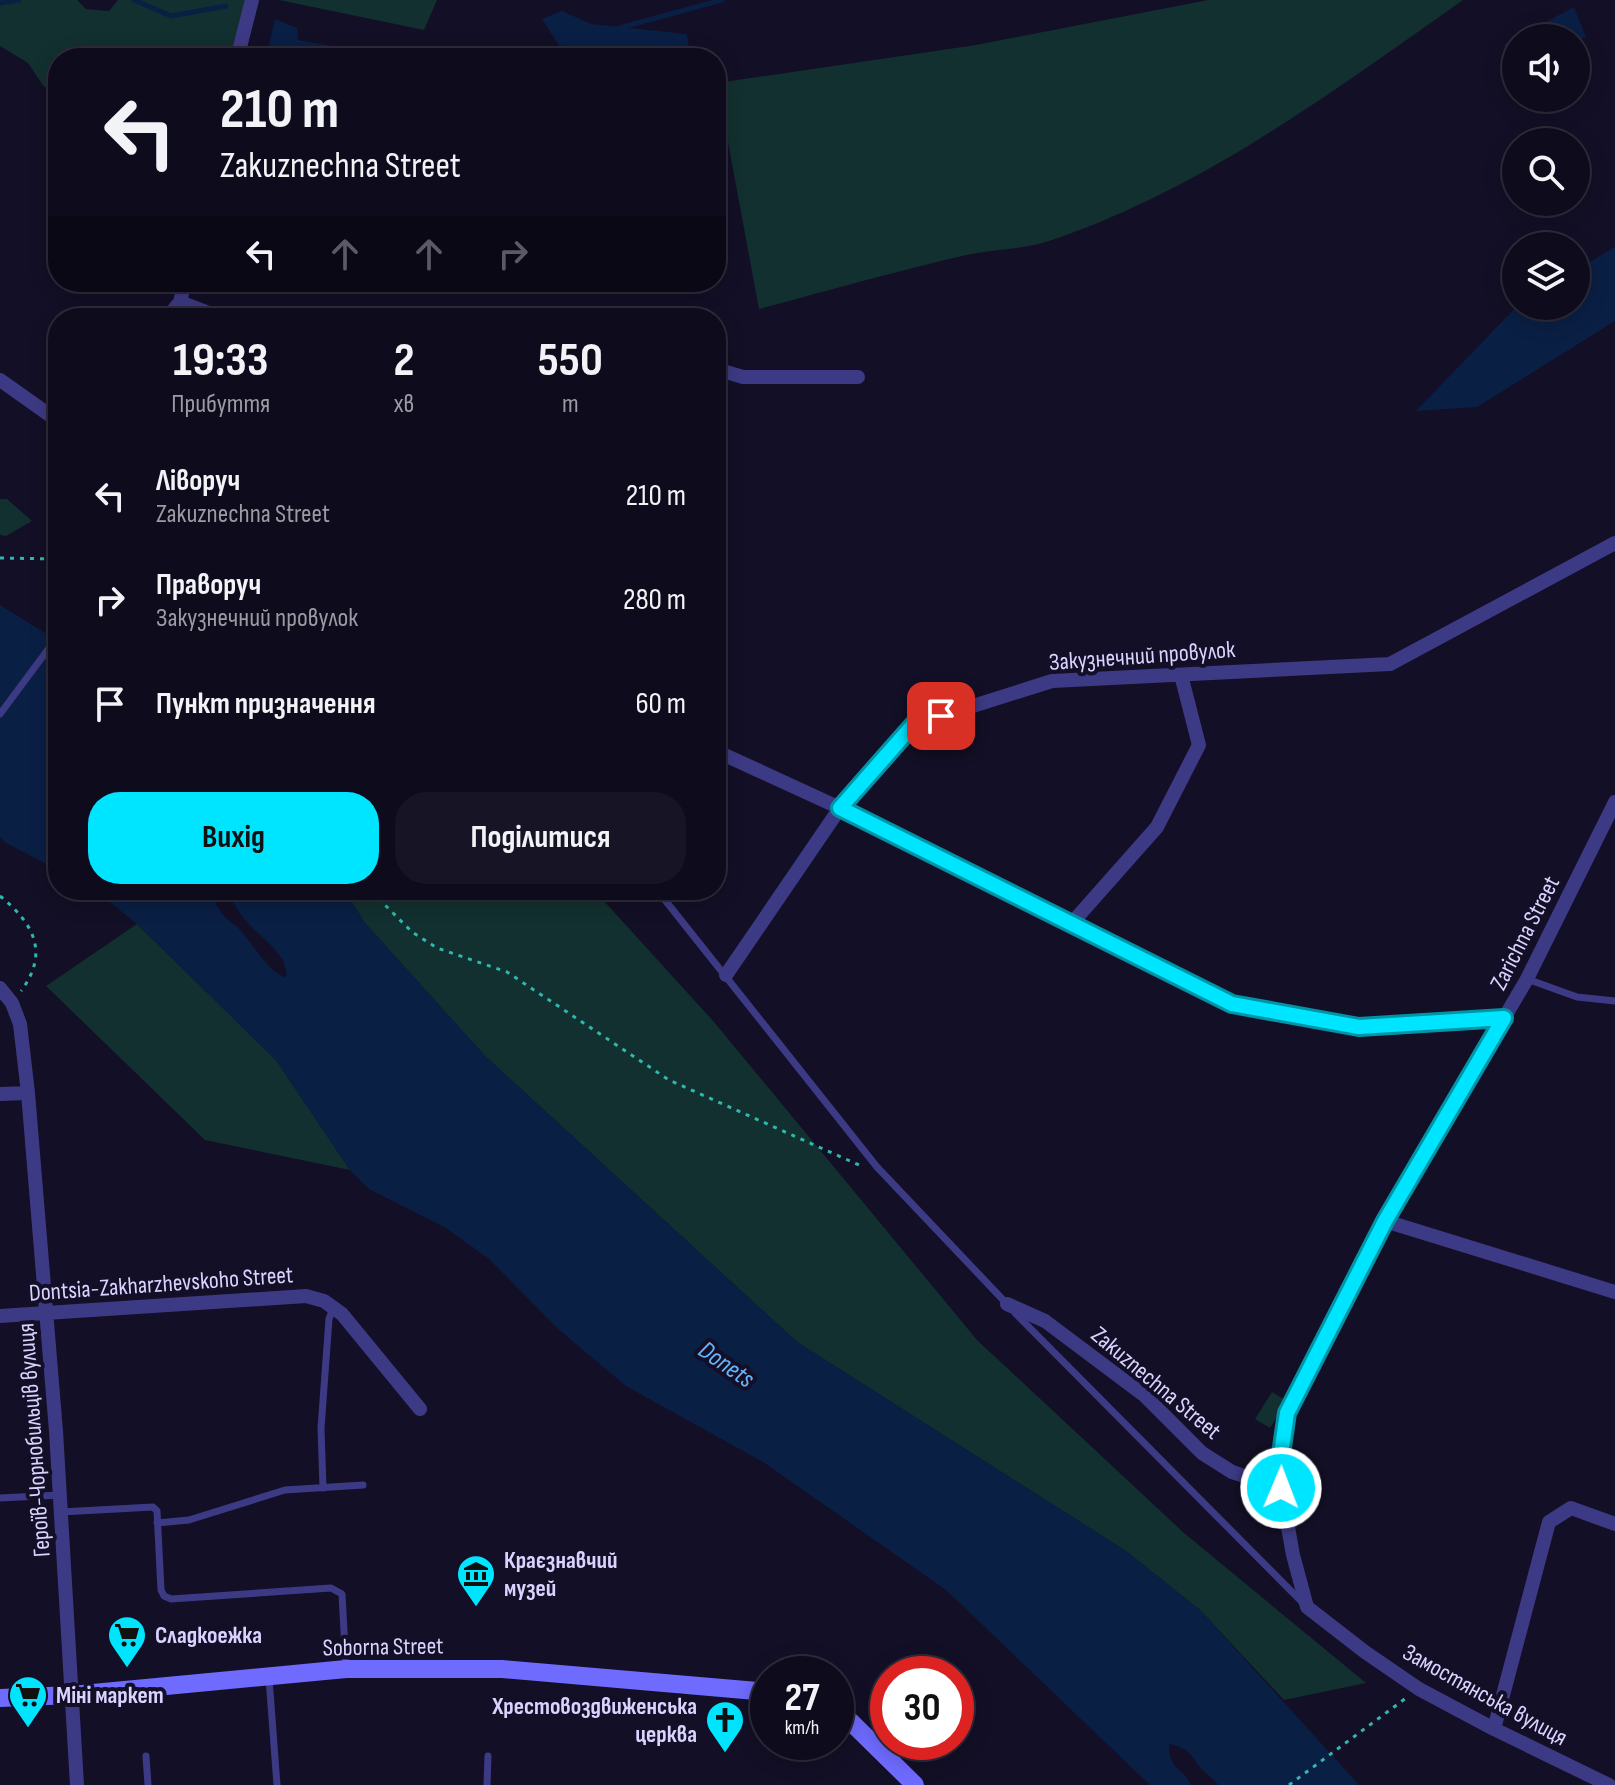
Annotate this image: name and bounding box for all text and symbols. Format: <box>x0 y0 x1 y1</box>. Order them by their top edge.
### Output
map controls <box>1502 24 1590 320</box>
button: sound <box>1502 24 1590 112</box>
text: 210 m <box>220 77 339 144</box>
icon: left <box>88 80 192 184</box>
button: search <box>1502 128 1590 216</box>
text: Zakuznechna Street <box>220 145 461 188</box>
icon: left <box>239 232 283 276</box>
icon: ahead <box>323 232 367 276</box>
icon: ahead <box>407 232 451 276</box>
icon: right <box>491 232 535 276</box>
button: layers <box>1502 232 1590 320</box>
text: 19:33 <box>173 332 268 389</box>
text: 2 <box>394 332 415 389</box>
text: 550 <box>538 332 603 389</box>
text: Прибуття <box>171 389 270 420</box>
text: хв <box>394 389 414 420</box>
text: m <box>562 389 579 420</box>
text: Ліворуч <box>156 463 240 499</box>
icon: left <box>88 474 132 518</box>
text: 210 m <box>626 478 686 514</box>
text: Zakuznechna Street <box>156 499 330 530</box>
text: Праворуч <box>156 567 261 603</box>
icon: right <box>88 578 132 622</box>
text: 280 m <box>623 582 686 618</box>
text: Закузнечний провулок <box>156 603 358 634</box>
street label: Закузнечний провулок <box>1048 635 1237 677</box>
icon: arrive <box>88 682 132 726</box>
pin <box>907 682 975 750</box>
text: Пункт призначення <box>156 686 376 722</box>
text: 60 m <box>635 686 686 722</box>
icon: arrive <box>919 694 963 738</box>
button: Вихід <box>88 792 379 884</box>
button: Поділитися <box>395 792 686 884</box>
street label: Zarichna Street <box>1484 871 1566 995</box>
street label: Dontsia-Zakharzhevskoho Street <box>28 1260 294 1308</box>
street label: Zakuznechna Street <box>1085 1320 1227 1446</box>
street label: Героїв-Чорнобильців вулиця <box>11 1322 57 1558</box>
water label: Donets <box>692 1335 760 1395</box>
position arrow <box>1239 1446 1323 1530</box>
place label: Краєзнавчий музей <box>504 1546 617 1603</box>
museum icon: Краєзнавчий музей <box>455 1553 497 1608</box>
supermarket icon: Сладкоежка <box>106 1614 148 1669</box>
place label: Сладкоежка <box>155 1621 262 1650</box>
street label: Soborna Street <box>322 1631 444 1663</box>
street label: Замостянська вулиця <box>1398 1638 1572 1752</box>
speed limit sign: 30 <box>870 1656 974 1760</box>
supermarket icon: Міні маркет <box>7 1674 49 1729</box>
text: 27 <box>785 1674 819 1722</box>
place label: Міні маркет <box>56 1681 164 1710</box>
place label: Хрестовоздвиженська церква <box>491 1692 697 1749</box>
church icon: Хрестовоздвиженська церква <box>704 1699 746 1754</box>
text: km/h <box>785 1716 819 1740</box>

